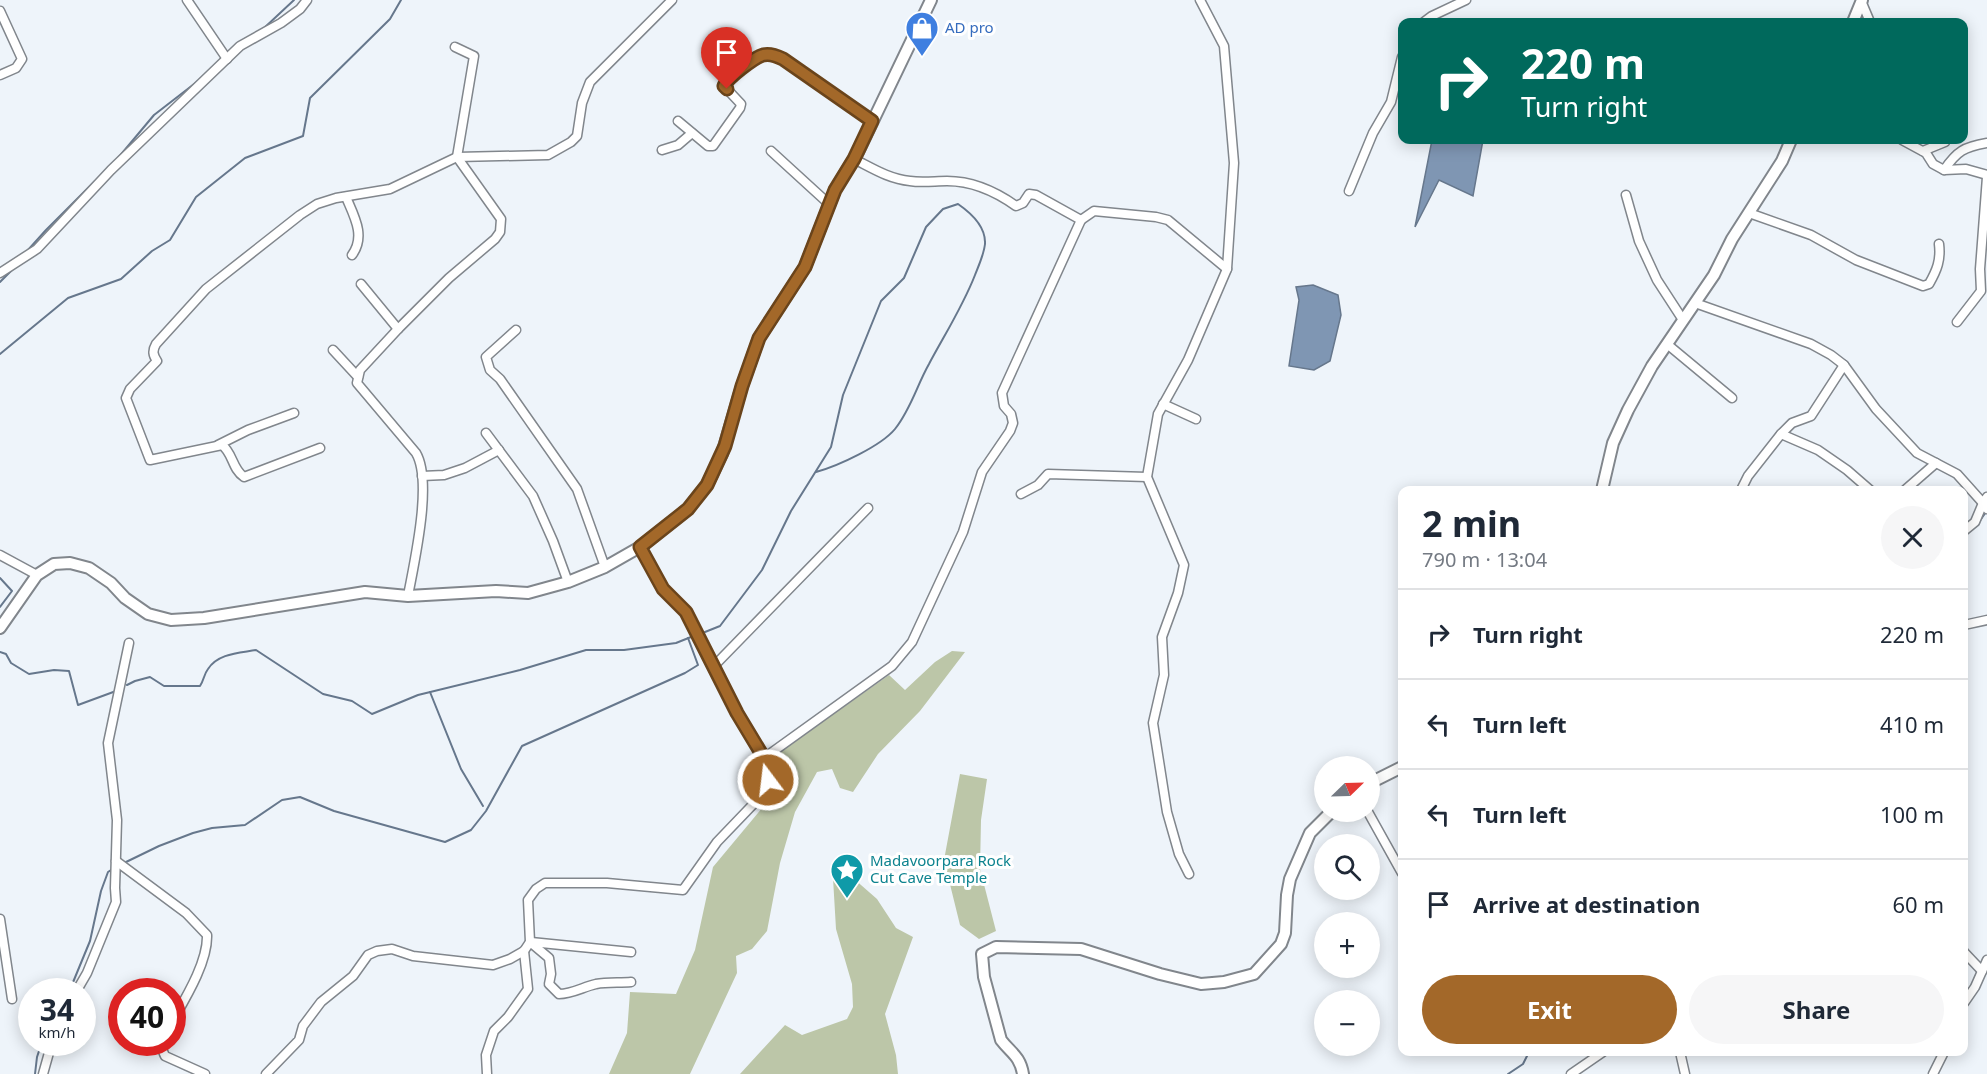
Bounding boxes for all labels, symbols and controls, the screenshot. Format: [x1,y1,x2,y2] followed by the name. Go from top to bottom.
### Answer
[904,10,940,57] shop icon: AD pro
[945,17,994,37] place label: AD pro
[701,27,752,89] pin
[1521,34,1645,91] text: 220 m
[710,36,743,69] icon: arrive
[1422,42,1500,120] icon: right
[1521,88,1647,125] text: Turn right
[1422,499,1521,548] text: 2 min
[1881,506,1944,569] button: close
[1422,546,1547,573] text: 790 m · 13:04
[1422,618,1455,651] icon: right
[1473,619,1583,649] text: Turn right
[1880,619,1944,649] text: 220 m
[1422,708,1455,741] icon: left
[1473,709,1567,739] text: Turn left
[1880,709,1944,739] text: 410 m
[736,748,800,812] position arrow
[1314,756,1380,822] north arrow
[1314,756,1380,1056] map controls
[1422,798,1455,831] icon: left
[1473,799,1567,829] text: Turn left
[1880,799,1944,829] text: 100 m
[1314,834,1380,900] button: search
[870,850,1011,887] place label: Madavoorpara Rock Cut Cave Temple
[829,852,865,899] place icon: Madavoorpara Rock Cut Cave Temple
[1422,888,1455,921] icon: arrive
[1473,889,1700,919] text: Arrive at destination
[1893,889,1944,919] text: 60 m
[1314,912,1380,978] button: +
[1422,975,1677,1044] button: Exit
[1689,975,1944,1044] button: Share
[108,978,186,1056] speed limit sign: 40
[40,989,74,1030] text: 34
[1314,990,1380,1056] button: −
[39,1022,75,1042] text: km/h

